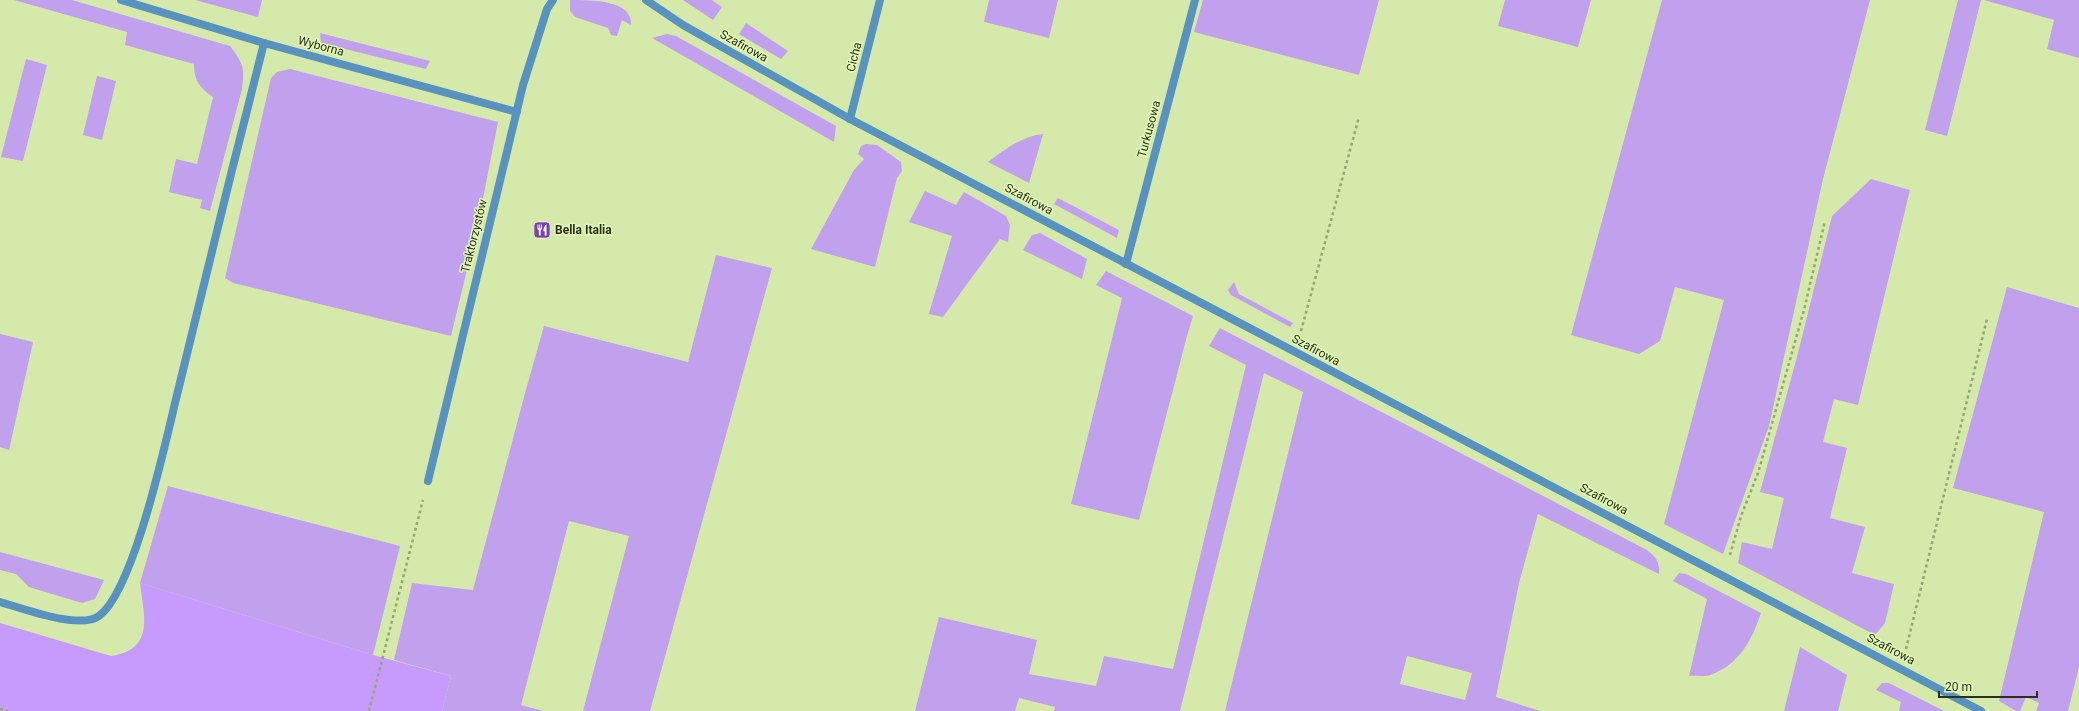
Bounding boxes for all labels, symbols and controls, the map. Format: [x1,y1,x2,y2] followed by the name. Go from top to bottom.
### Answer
[718,27,770,65] street label: Szafirowa
[296,33,346,59] street label: Wyborna
[844,41,864,73] street label: Cicha
[1135,99,1163,159] street label: Turkusowa
[1002,180,1056,218] street label: Szafirowa
[458,198,490,274] street label: Traktorzystów
[532,220,552,240] restaurant icon: Bella Italia
[555,223,612,237] place label: Bella Italia
[1289,331,1343,369] street label: Szafirowa
[1577,480,1631,518] street label: Szafirowa
[1864,630,1918,668] street label: Szafirowa
[1939,673,2037,699] scale bar
[1945,680,1972,694] text: 20 m

